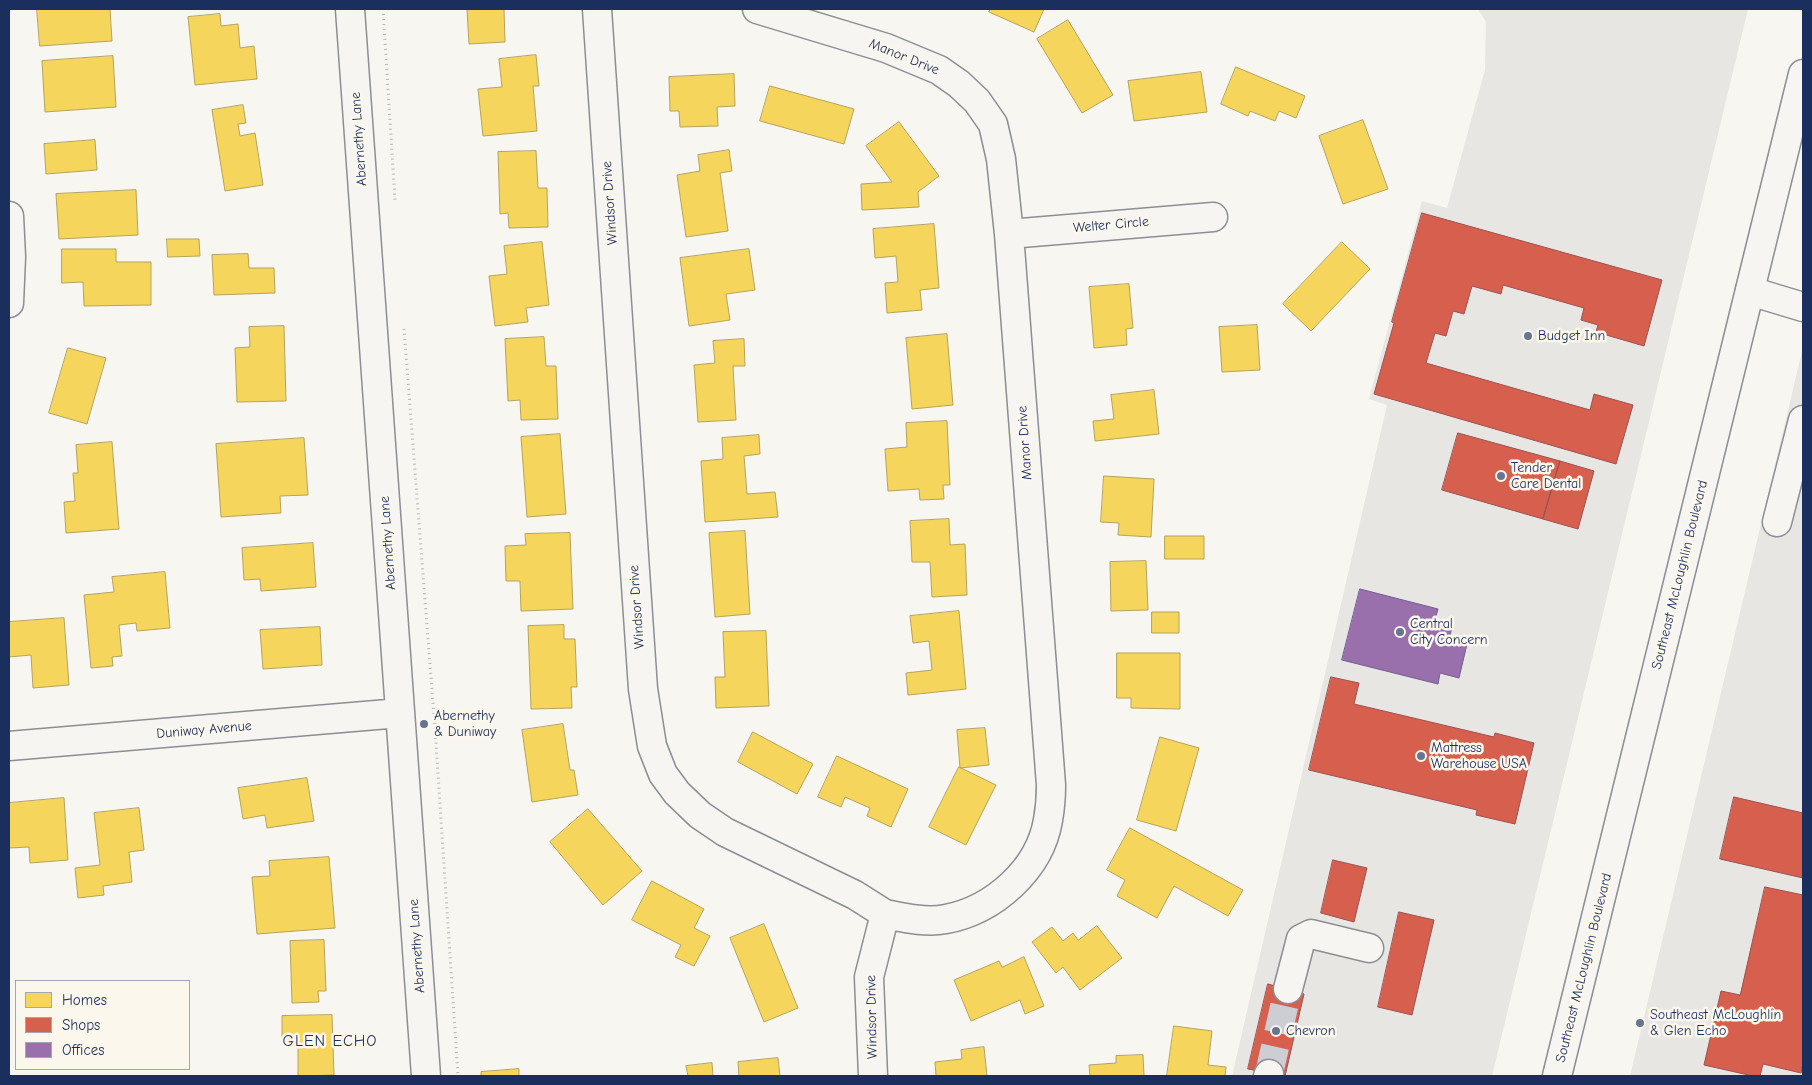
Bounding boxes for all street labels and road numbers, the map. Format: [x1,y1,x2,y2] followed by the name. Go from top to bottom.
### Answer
[866,35,942,79] street label: Manor Drive
[347,91,371,187] street label: Abernethy Lane
[599,161,621,245] street label: Windsor Drive
[1072,213,1150,237] street label: Welter Circle
[1014,405,1036,481] street label: Manor Drive
[1648,479,1712,671] street label: Southeast McLoughlin Boulevard
[376,495,400,591] street label: Abernethy Lane
[626,565,648,649] street label: Windsor Drive
[156,717,252,743] street label: Duniway Avenue
[1552,872,1616,1064] street label: Southeast McLoughlin Boulevard
[405,898,429,994] street label: Abernethy Lane
[863,975,881,1059] street label: Windsor Drive

